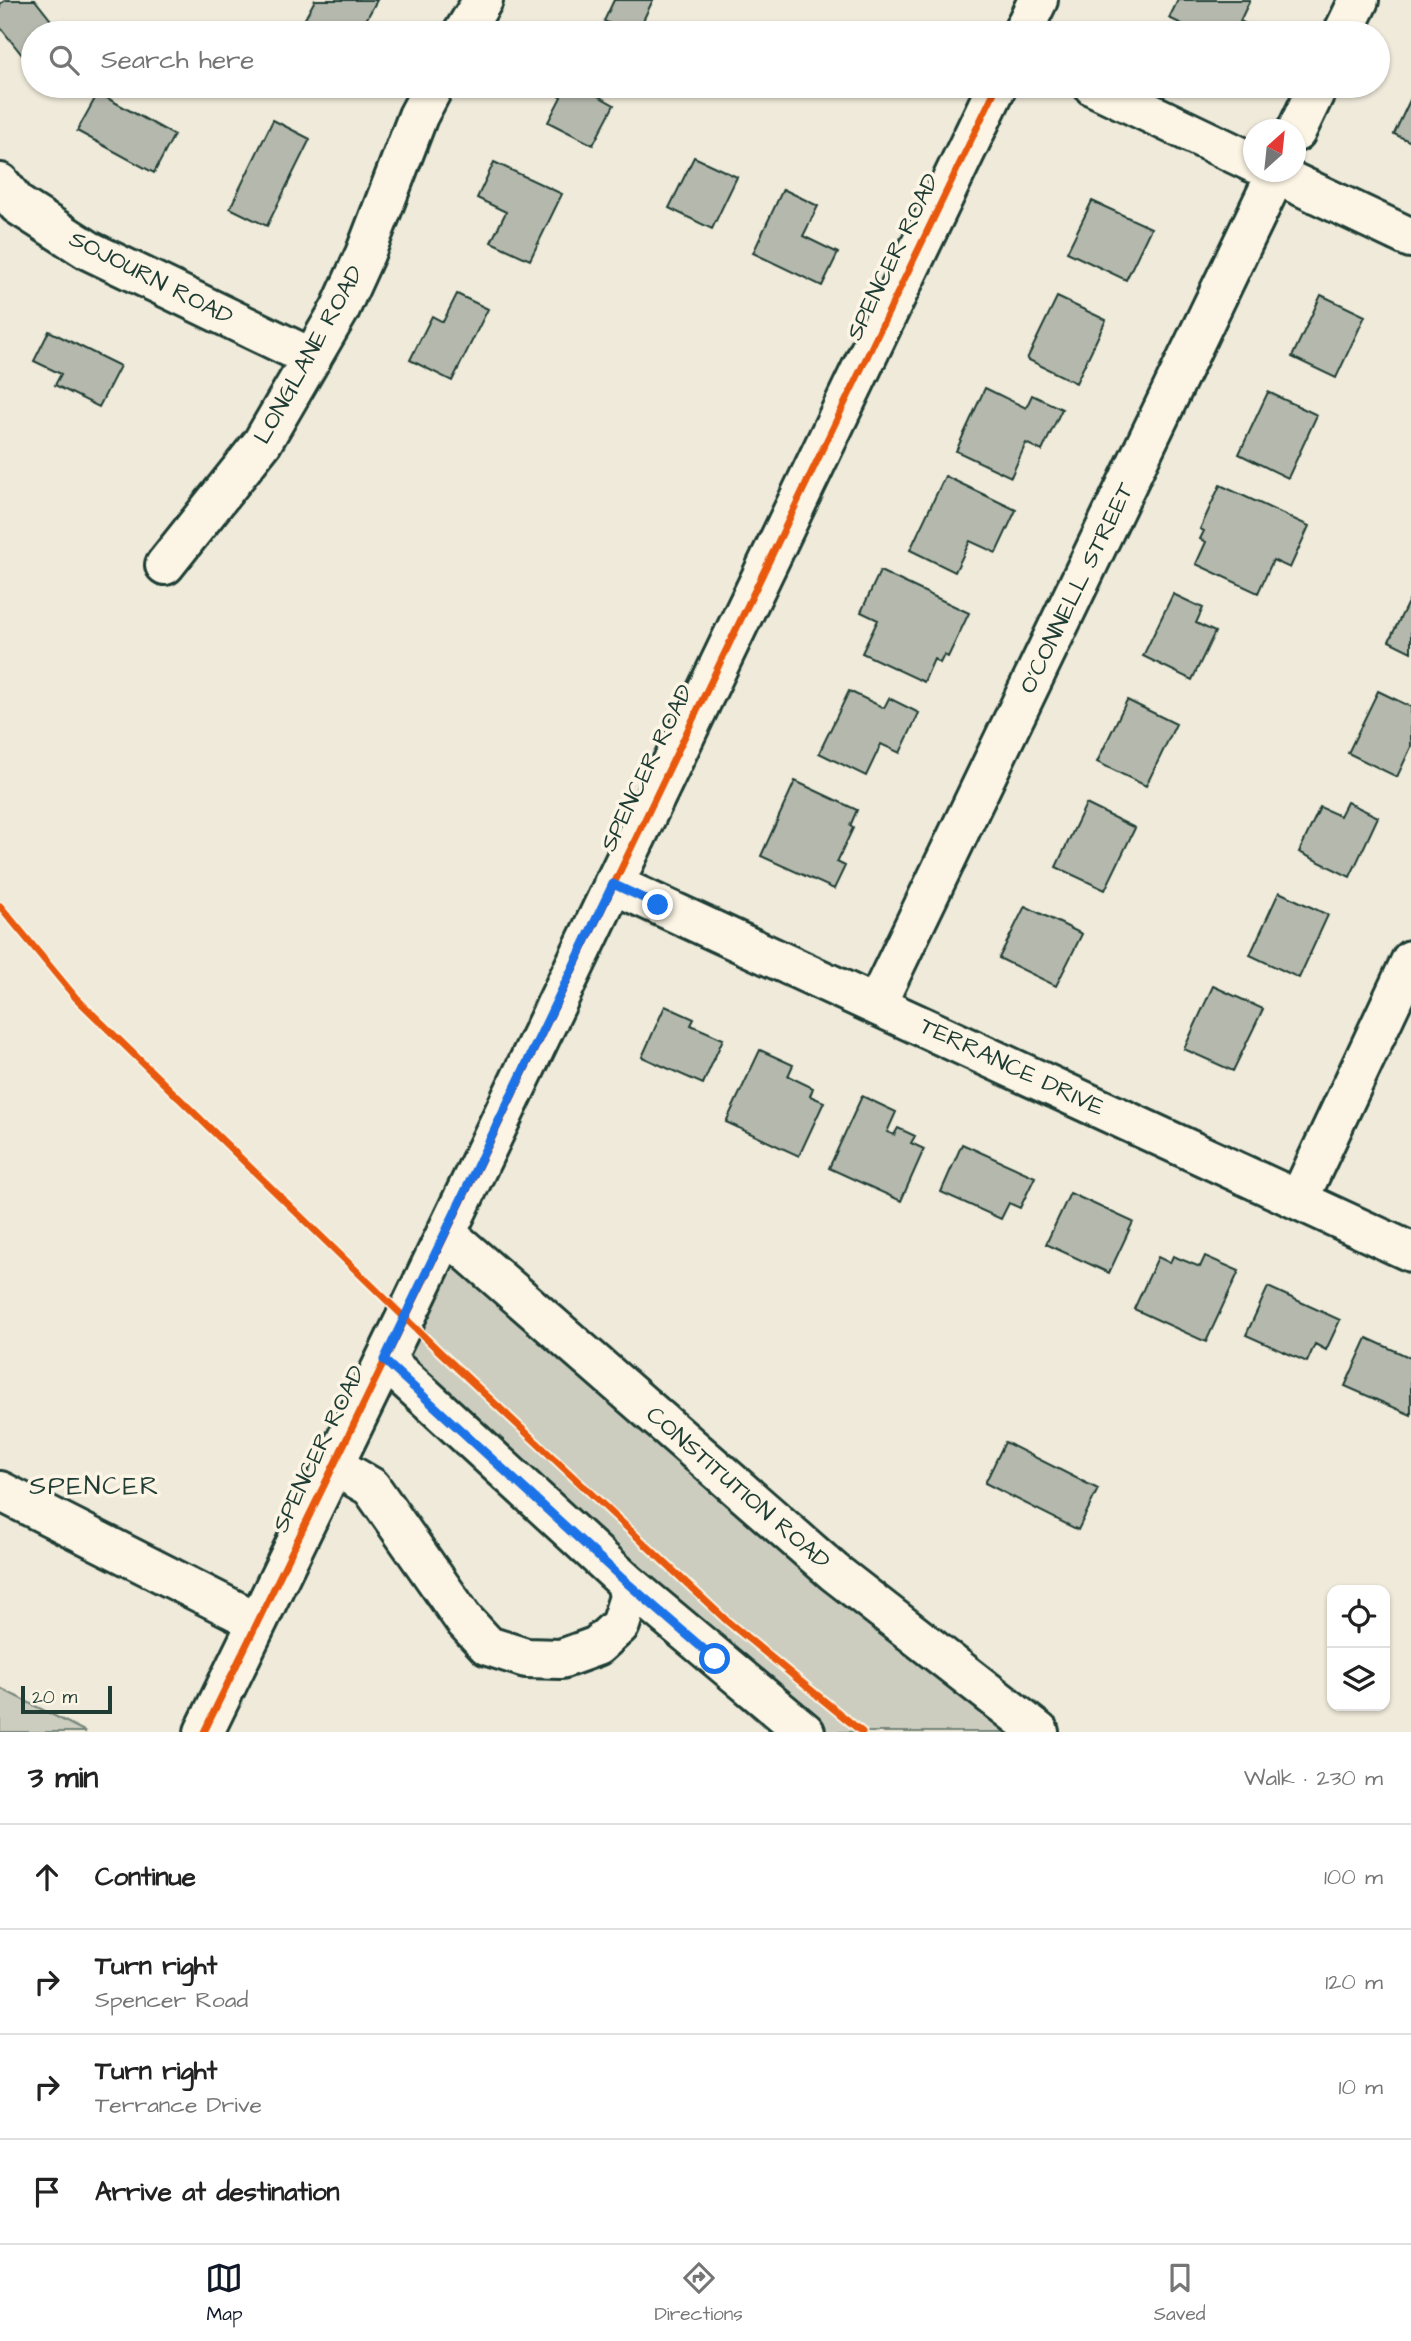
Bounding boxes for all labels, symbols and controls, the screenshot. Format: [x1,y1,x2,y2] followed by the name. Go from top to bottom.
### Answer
[21,21,1390,98] search box
[45,41,83,79] icon: search
[101,42,254,78] text: Search here
[1243,119,1306,182] north arrow
[838,168,948,346] street label: SPENCER ROAD
[63,222,239,334] street label: SOJOURN ROAD
[246,260,372,450] street label: LONGLANE ROAD
[1011,477,1143,699] street label: O'CONNELL STREET
[592,679,702,857] street label: SPENCER ROAD
[642,889,673,920] route end
[914,1009,1110,1125] street label: TERRANCE DRIVE
[264,1360,374,1538] street label: SPENCER ROAD
[639,1398,837,1578] street label: CONSTITUTION ROAD
[29,1468,161,1504] district label: SPENCER
[1327,1585,1390,1711] map controls
[1327,1585,1390,1648] button: locate
[699,1643,730,1674] route start
[1327,1648,1390,1711] button: layers
[21,1683,112,1715] scale bar
[32,1684,77,1711] text: 20 m
[28,1757,98,1799] text: 3 min
[1244,1762,1383,1794] text: Walk · 230 m
[28,1858,66,1896] icon: ahead
[95,1859,196,1895] text: Continue
[1324,1861,1383,1893] text: 100 m
[95,1948,217,1984] text: Turn right
[28,1963,66,2001] icon: right
[1325,1966,1383,1998] text: 120 m
[95,1984,248,2016] text: Spencer Road
[95,2053,217,2089] text: Turn right
[28,2068,66,2106] icon: right
[1338,2071,1383,2103] text: 10 m
[95,2089,262,2121] text: Terrance Drive
[28,2173,66,2211] icon: arrive
[95,2174,340,2210] text: Arrive at destination
[205,2259,243,2328] tab: Map
[654,2259,743,2328] tab: Directions
[1154,2259,1205,2328] tab: Saved

